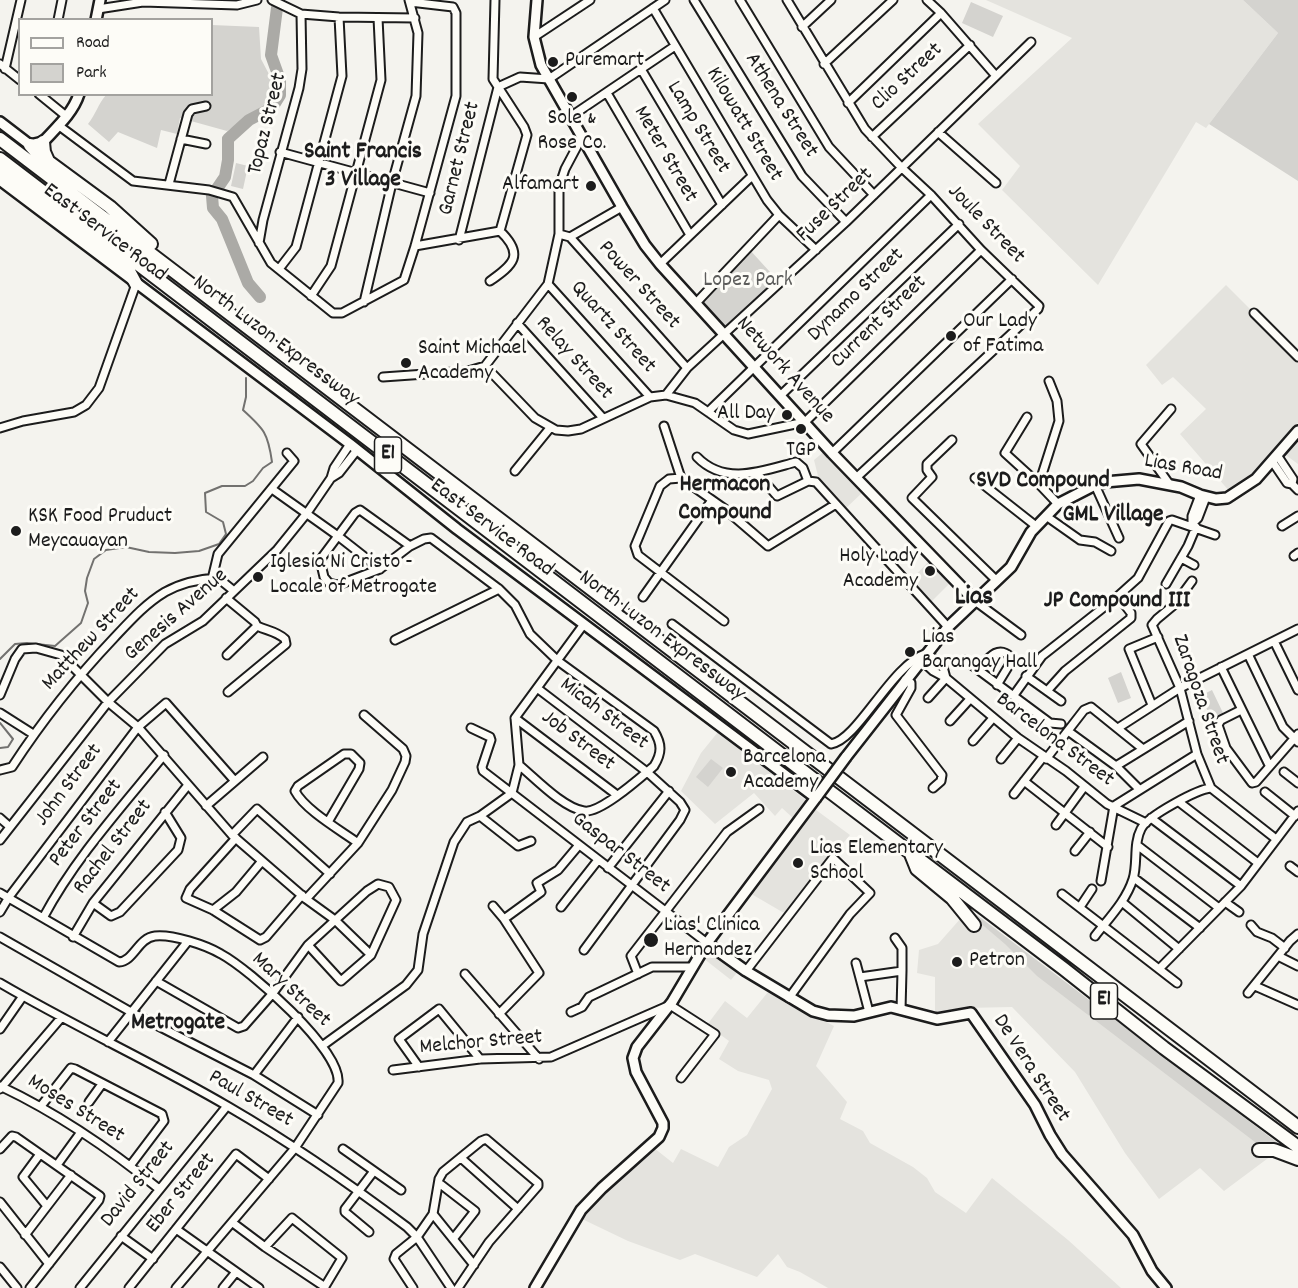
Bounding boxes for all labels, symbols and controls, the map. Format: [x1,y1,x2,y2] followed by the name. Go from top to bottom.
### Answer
[18,18,213,96] legend
[76,31,110,56] text: Road
[867,38,949,118] street label: Clio Street
[565,49,644,75] place label: Puremart
[737,49,823,163] street label: Athena Street
[546,55,560,69] marker: Puremart
[76,61,107,86] text: Park
[699,63,787,187] street label: Kilowatt Street
[244,70,294,178] street label: Topaz Street
[659,77,735,179] street label: Lamp Street
[565,90,579,104] marker: Sole & Rose Co.
[434,100,488,218] street label: Garnet Street
[626,102,702,208] street label: Meter Street
[538,107,606,158] place label: Sole & Rose Co.
[304,140,422,196] district label: Saint Francis 3 Village
[792,163,880,249] street label: Fuse Street
[502,173,579,199] place label: Alfamart
[37,179,171,289] street label: East Service Road
[584,179,598,193] marker: Alfamart
[941,180,1029,270] street label: Joule Street
[591,236,685,336] street label: Power Street
[803,243,911,349] street label: Dynamo Street
[703,269,793,295] park label: Lopez Park
[186,271,364,413] street label: North Luzon Expressway
[827,271,933,375] street label: Current Street
[563,276,661,380] street label: Quartz Street
[963,310,1043,362] place label: Our Lady of Fatima
[529,312,617,406] street label: Relay Street
[729,312,839,430] street label: Network Avenue
[944,329,958,343] marker: Our Lady of Fatima
[418,337,526,388] place label: Saint Michael Academy
[399,356,413,370] marker: Saint Michael Academy
[717,402,775,428] place label: All Day
[780,408,794,422] marker: All Day
[794,422,808,436] marker: TGP
[374,437,402,473] road number: E1
[786,439,816,465] place label: TGP
[1142,449,1224,489] street label: Lias Road
[976,469,1110,497] district label: SVD Compound
[678,473,772,529] district label: Hermacon Compound
[424,474,558,584] street label: East Service Road
[1062,503,1164,531] district label: GML Village
[28,505,172,556] place label: KSK Food Pruduct Meycauayan
[9,524,23,538] marker: KSK Food Pruduct Meycauayan
[839,545,918,596] place label: Holy Lady Academy
[270,551,437,602] place label: Iglesia Ni Cristo - Locale of Metrogate
[120,564,234,668] street label: Genesis Avenue
[923,564,937,578] marker: Holy Lady Academy
[572,566,750,708] street label: North Luzon Expressway
[251,570,265,584] marker: Iglesia Ni Cristo - Locale of Metrogate
[37,583,147,697] street label: Matthew Street
[955,583,993,615] district label: Lias
[1044,589,1190,617] district label: JP Compound III
[922,626,1037,678] place label: Lias Barangay Hall
[1165,632,1233,768] street label: Zaragoza Street
[903,645,917,659] marker: Lias Barangay Hall
[553,673,653,757] street label: Micah Street
[990,688,1118,794] street label: Barcelona Street
[535,706,619,778] street label: Job Street
[30,740,110,832] street label: John Street
[743,746,826,798] place label: Barcelona Academy
[724,765,738,779] marker: Barcelona Academy
[45,775,129,873] street label: Peter Street
[69,795,159,901] street label: Rachel Street
[565,807,675,901] street label: Gaspar Street
[810,837,943,888] place label: Lias Elementary School
[791,856,805,870] marker: Lias Elementary School
[664,914,759,966] place label: Lias' Clinica Hernandez
[642,931,660,949] marker: Lias' Clinica Hernandez
[245,948,335,1034] street label: Mary Street
[969,949,1025,975] place label: Petron
[950,955,964,969] marker: Petron
[1090,983,1118,1019] road number: E1
[985,1010,1075,1128] street label: De Vera Street
[131,1011,225,1039] district label: Metrogate
[418,1025,544,1063] street label: Melchor Street
[203,1065,297,1135] street label: Paul Street
[22,1070,128,1150] street label: Moses Street
[96,1136,182,1234] street label: David Street
[142,1148,222,1240] street label: Eber Street

